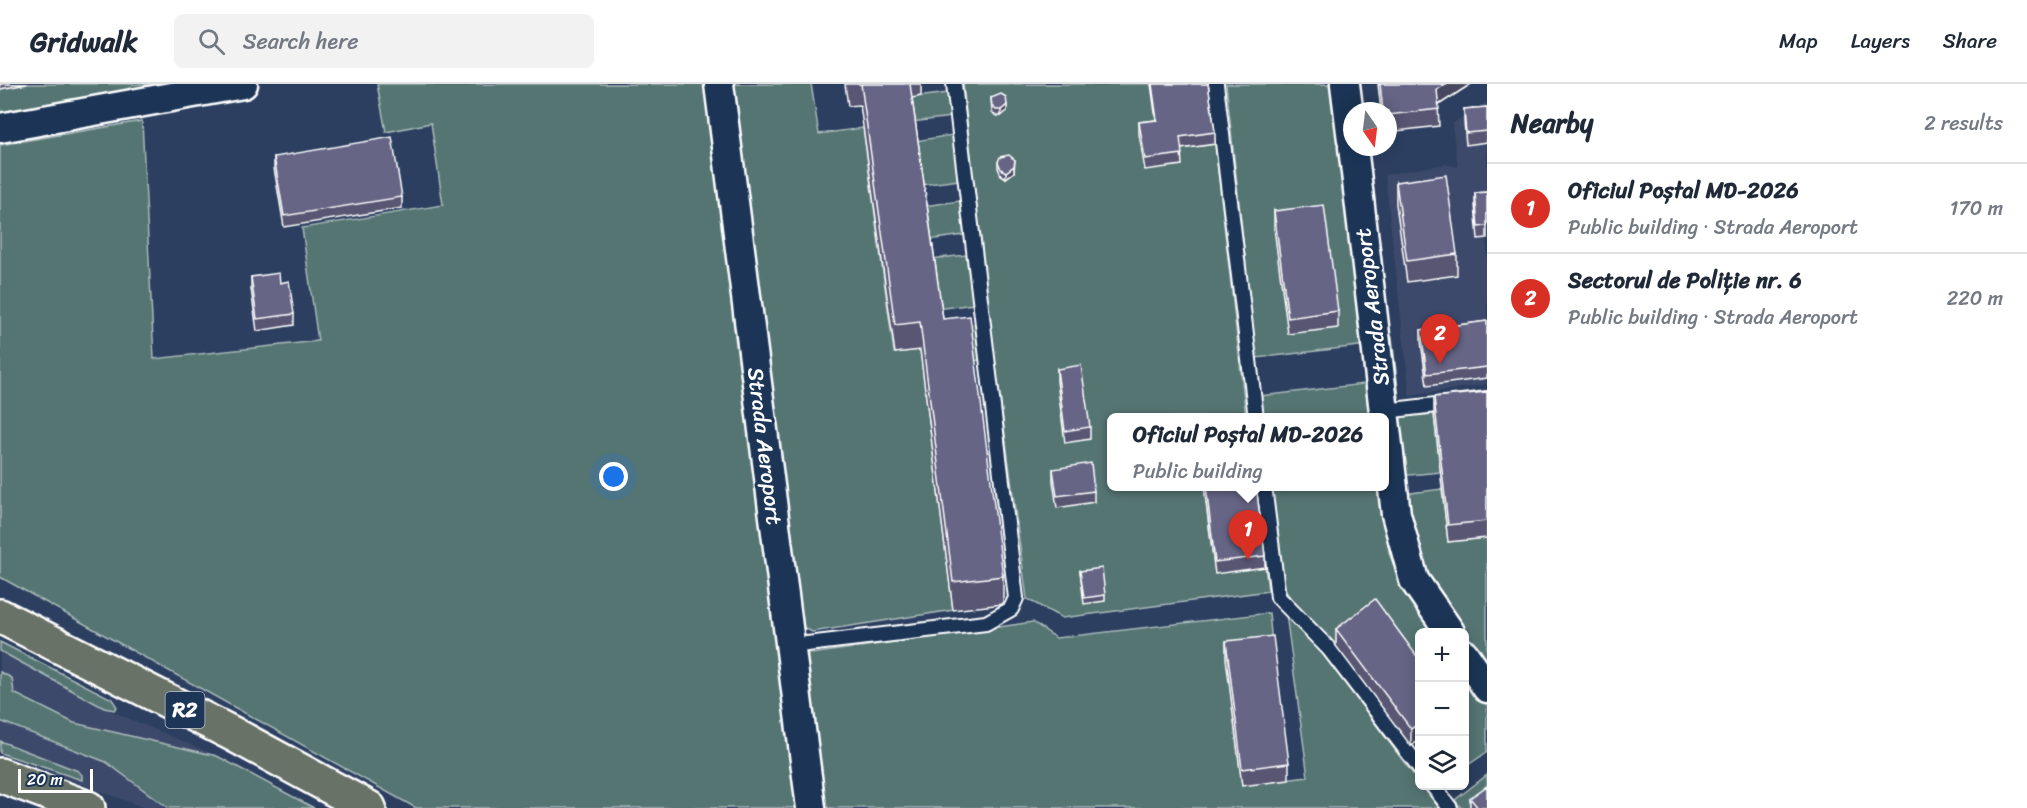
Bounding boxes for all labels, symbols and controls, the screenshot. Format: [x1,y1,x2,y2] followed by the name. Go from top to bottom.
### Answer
[174,14,594,68] search box
[30,17,138,66] text: Gridwalk
[243,22,359,61] text: Search here
[1779,22,1818,60] text: Map
[1851,22,1910,60] text: Layers
[1943,22,1997,60] text: Share
[195,25,228,58] icon: search
[1511,100,1593,146] text: Nearby
[1343,102,1397,156] north arrow
[1924,106,2003,141] text: 2 results
[1568,171,1799,210] text: Oficiul Poștal MD-2026
[1526,191,1535,226] text: 1
[1950,191,2003,226] text: 170 m
[1568,210,1858,245] text: Public building · Strada Aeroport
[1343,226,1401,388] street label: Strada Aeroport
[1568,261,1802,300] text: Sectorul de Poliție nr. 6
[1525,281,1536,316] text: 2
[1947,281,2003,316] text: 220 m
[1568,300,1858,335] text: Public building · Strada Aeroport
[1420,314,1460,364] pin: 2
[736,365,794,527] street label: Strada Aeroport
[1107,413,1389,491] popup
[1133,415,1363,454] text: Oficiul Poștal MD-2026
[1133,454,1263,489] text: Public building
[599,462,628,491] your location
[1228,510,1268,560] pin: 1
[1415,628,1469,790] map controls
[1415,628,1469,682] button: +
[1415,682,1469,736] button: −
[166,692,204,728] road number: R2
[1415,736,1469,790] button: layers
[27,765,63,794] text: 20 m
[18,766,93,794] scale bar

